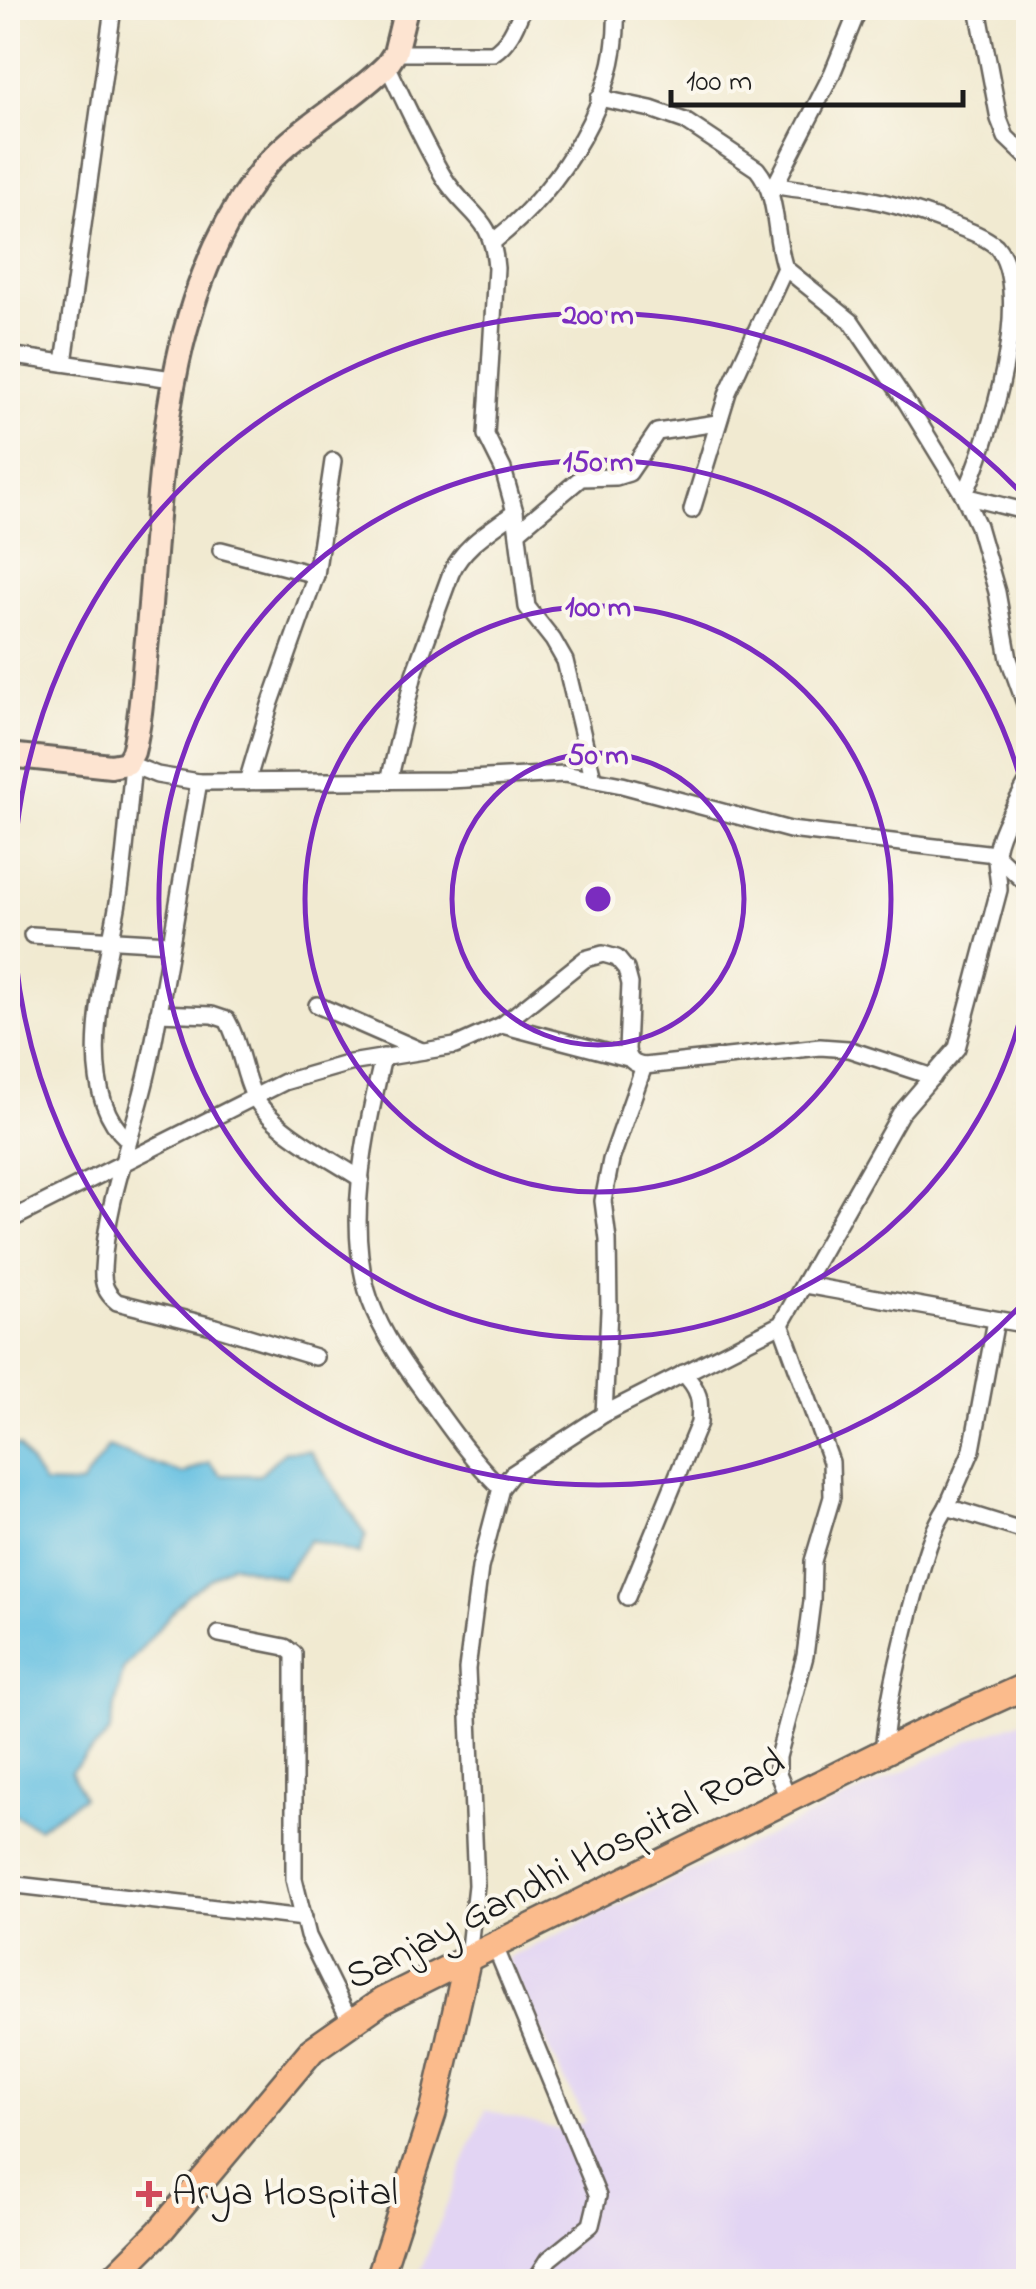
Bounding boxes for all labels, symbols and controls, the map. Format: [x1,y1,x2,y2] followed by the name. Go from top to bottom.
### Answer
[671,45,964,107] scale bar
[686,61,752,105] text: 100 m
[561,295,634,339] text: 200 m
[563,442,633,486] text: 150 m
[565,587,631,631] text: 100 m
[568,735,628,779] text: 50 m
[580,881,616,917] centre of rings
[336,1734,796,2008] street label: Sanjay Gandhi Hospital Road
[172,2165,398,2224] place label: Arya Hospital
[136,2181,162,2207] marker: Arya Hospital

